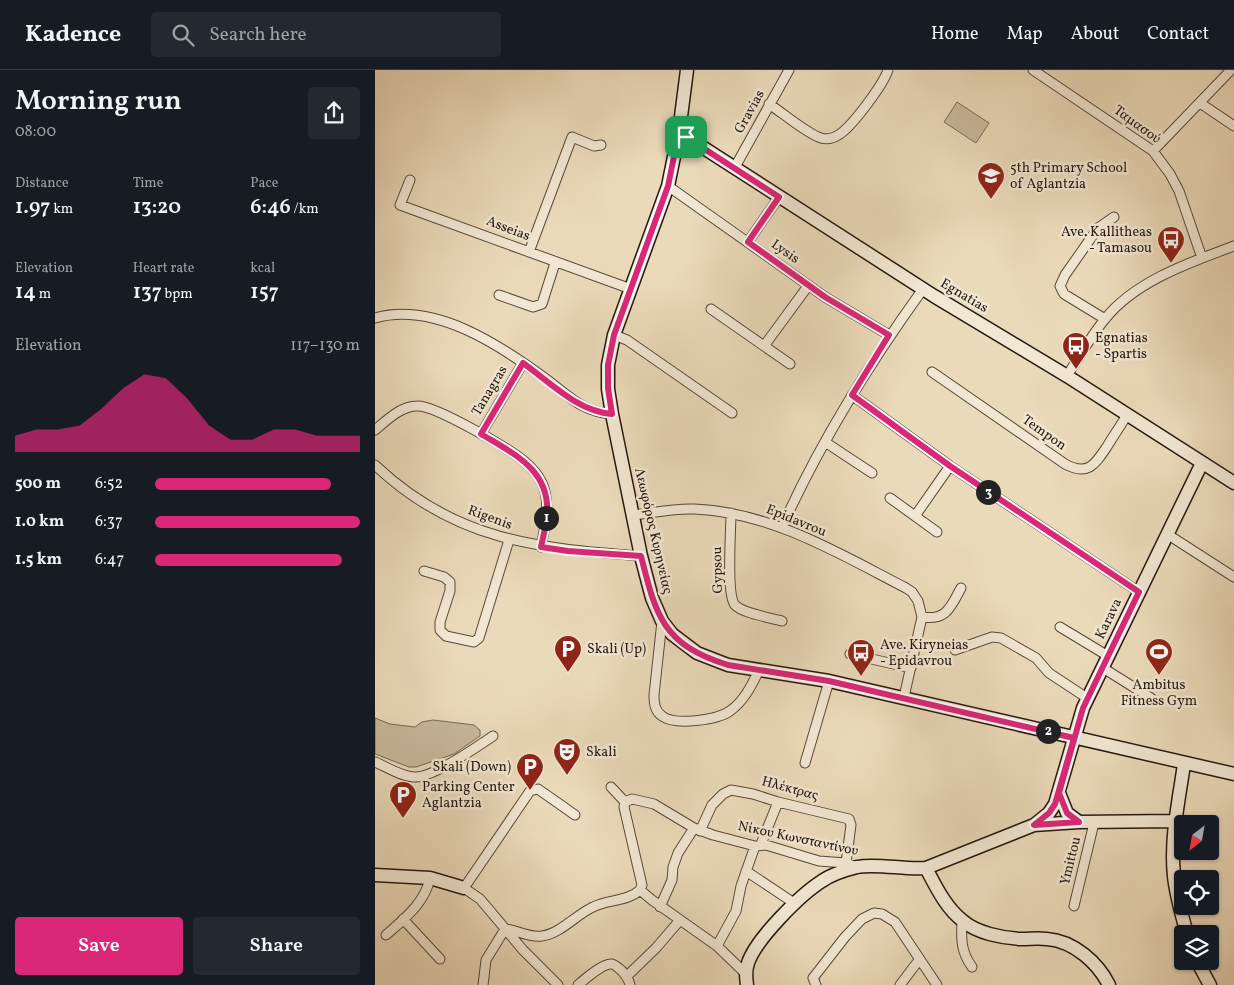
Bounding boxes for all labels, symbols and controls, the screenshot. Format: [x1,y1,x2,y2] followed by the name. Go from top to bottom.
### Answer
[151,12,501,57] search box
[25,18,121,52] text: Kadence
[169,21,197,49] icon: search
[209,22,307,48] text: Search here
[931,22,979,47] text: Home
[1007,22,1043,47] text: Map
[1071,22,1119,47] text: About
[1147,22,1209,47] text: Contact
[15,82,182,121] text: Morning run
[308,87,360,139] button: share
[730,87,770,137] street label: Gravias
[1109,101,1165,149] street label: Ταμασού
[665,116,707,158] pin
[15,121,56,143] text: 08:00
[672,123,700,151] icon: arrive
[1010,159,1127,194] place label: 5th Primary School of Aglantzia
[976,161,1006,200] school or university icon: 5th Primary School of Aglantzia
[15,174,69,193] text: Distance
[133,174,163,193] text: Time
[250,174,278,193] text: Pace
[15,193,50,222] text: 1.97
[133,193,181,222] text: 13:20
[250,193,291,222] text: 6:46
[50,200,73,219] text: km
[291,200,319,219] text: /km
[483,212,533,246] street label: Asseias
[1061,223,1152,258] place label: Ave. Kallitheas - Tamasou
[1156,225,1186,264] bus stop icon: Ave. Kallitheas - Tamasou
[767,235,803,269] street label: Lysis
[15,259,73,278] text: Elevation
[133,259,194,278] text: Heart rate
[250,259,275,278] text: kcal
[936,274,992,318] street label: Egnatias
[15,278,36,307] text: 14
[133,278,162,307] text: 137
[250,278,279,307] text: 157
[36,285,51,304] text: m
[162,285,193,304] text: bpm
[1095,329,1148,364] place label: Egnatias - Spartis
[1061,331,1091,370] bus stop icon: Egnatias - Spartis
[15,335,82,357] text: Elevation
[290,335,360,357] text: 117–130 m
[468,362,512,420] street label: Tanagras
[1018,411,1070,455] street label: Tempon
[629,466,677,596] street label: Λεωφόρος Κυρηνείας
[15,473,61,495] text: 500 m
[95,473,123,495] text: 6:52
[975,480,1001,504] pin: 3
[985,483,992,502] text: 3
[763,500,829,542] street label: Epidavrou
[465,501,515,535] street label: Rigenis
[533,506,559,530] pin: 1
[544,509,549,528] text: 1
[15,511,64,533] text: 1.0 km
[95,511,123,533] text: 6:37
[708,546,728,594] street label: Gypsou
[15,549,62,571] text: 1.5 km
[95,549,124,571] text: 6:47
[1091,595,1127,643] street label: Karava
[553,634,583,673] parking icon: Skali (Up)
[880,636,968,671] place label: Ave. Kiryneias - Epidavrou
[1144,637,1174,676] sports icon: Ambitus Fitness Gym
[846,638,876,677] bus stop icon: Ave. Kiryneias - Epidavrou
[587,640,646,659] place label: Skali (Up)
[1121,676,1197,711] place label: Ambitus Fitness Gym
[1035,718,1061,744] pin: 2
[1045,722,1052,741] text: 2
[552,737,582,776] theatre icon: Skali
[586,743,617,762] place label: Skali
[515,752,545,791] parking icon: Skali (Down)
[433,758,511,777] place label: Skali (Down)
[759,772,821,806] street label: Ηλέκτρας
[422,778,515,813] place label: Parking Center Aglantzia
[388,780,418,819] parking icon: Parking Center Aglantzia
[1174,815,1219,860] north arrow
[1174,815,1219,970] map controls
[736,817,860,861] street label: Νίκου Κωνσταντίνου
[1056,835,1086,887] street label: Ymittou
[1174,870,1219,915] button: locate
[15,917,183,975] button: Save
[193,917,360,975] button: Share
[1174,925,1219,970] button: layers

